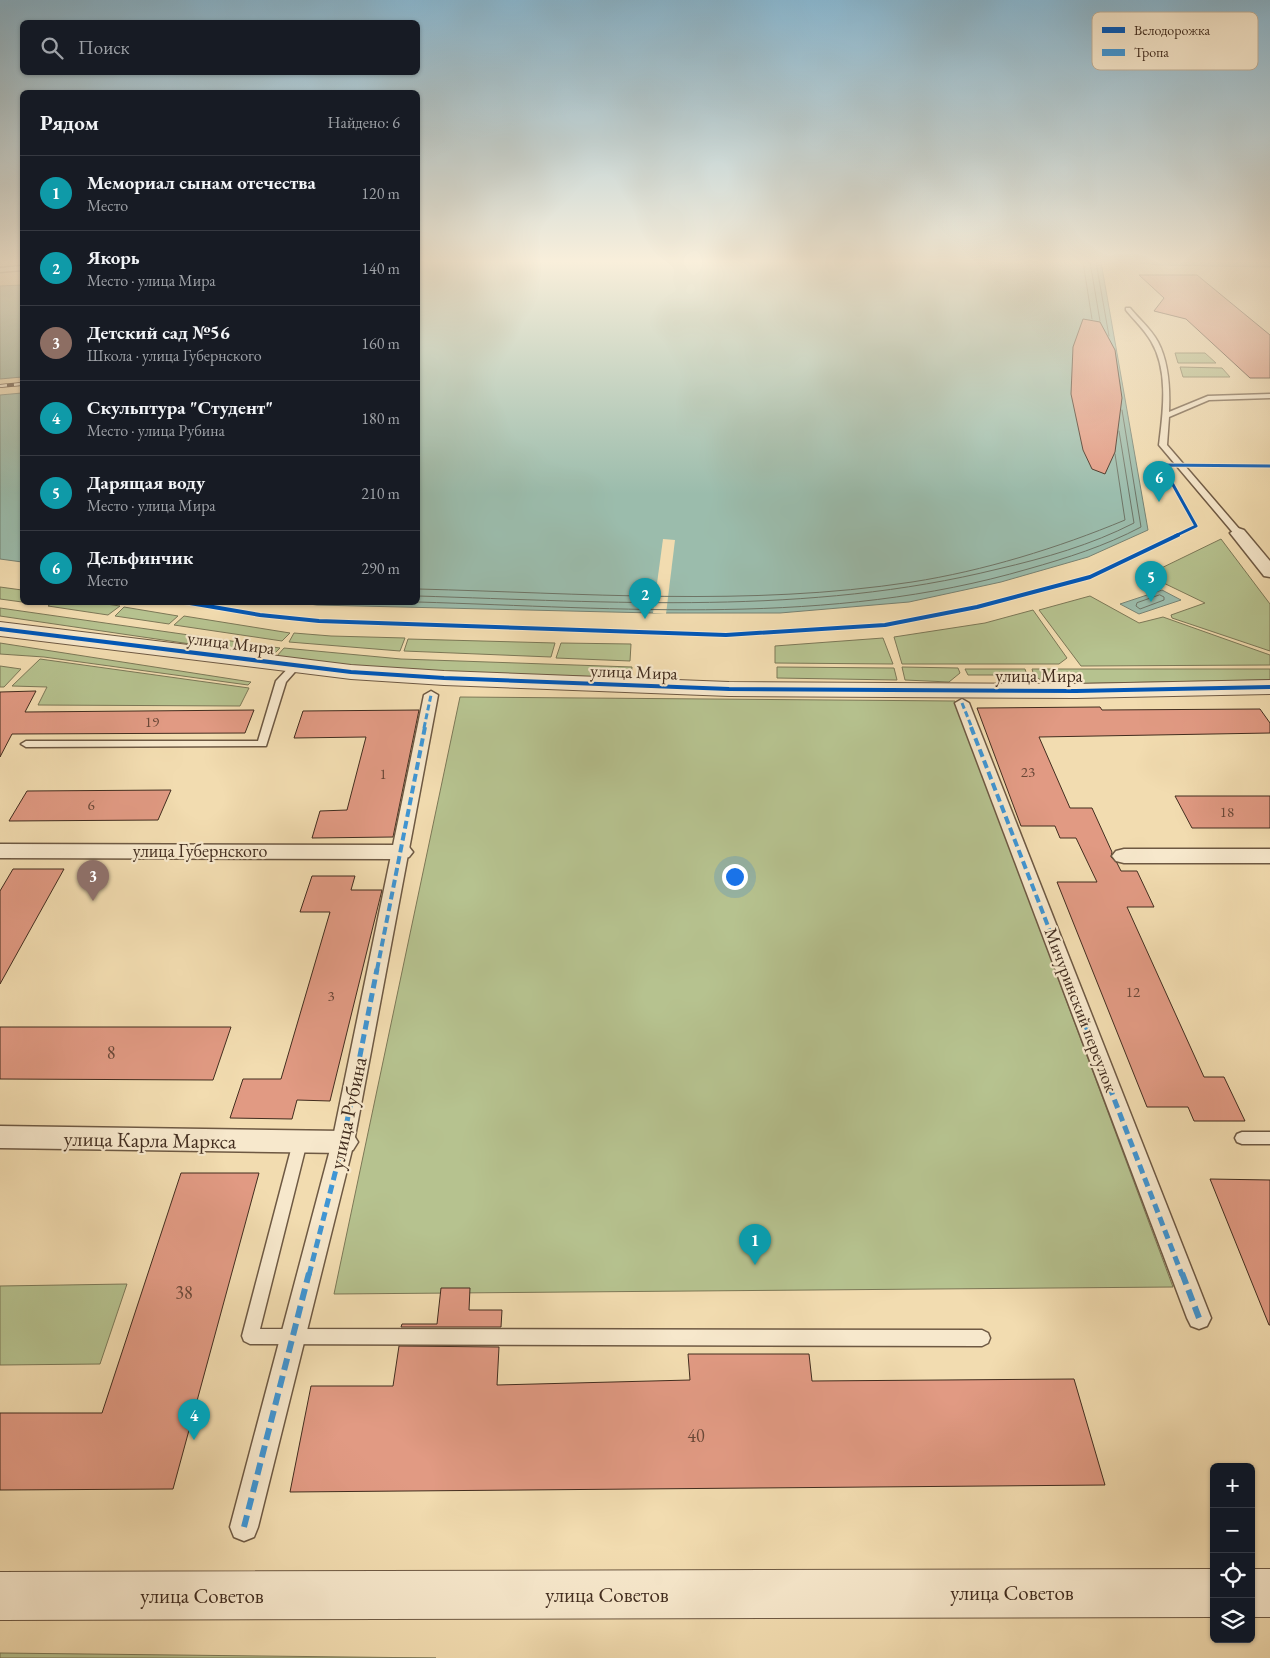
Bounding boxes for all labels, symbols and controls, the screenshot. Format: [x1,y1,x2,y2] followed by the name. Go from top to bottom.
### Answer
[1092,12,1258,70] legend
[20,20,420,75] search box
[1134,21,1210,39] text: Велодорожка
[38,34,66,62] icon: search
[78,35,130,60] text: Поиск
[1134,43,1169,61] text: Тропа
[40,109,99,136] text: Рядом
[328,112,400,133] text: Найдено: 6
[87,170,316,195] text: Мемориал сынам отечества
[52,183,60,204] text: 1
[361,183,400,204] text: 120 m
[87,195,128,216] text: Место
[87,245,140,270] text: Якорь
[52,258,60,279] text: 2
[361,258,400,279] text: 140 m
[87,270,216,291] text: Место · улица Мира
[87,320,230,345] text: Детский сад №56
[52,333,60,354] text: 3
[361,333,400,354] text: 160 m
[87,345,262,366] text: Школа · улица Губернского
[87,395,273,420] text: Скульптура "Студент"
[52,408,60,429] text: 4
[361,408,400,429] text: 180 m
[87,420,225,441] text: Место · улица Рубина
[1143,461,1175,502] pin: 6
[87,470,205,495] text: Дарящая воду
[52,483,60,504] text: 5
[361,483,400,504] text: 210 m
[87,495,216,516] text: Место · улица Мира
[87,545,193,570] text: Дельфинчик
[52,558,60,579] text: 6
[361,558,400,579] text: 290 m
[1135,561,1167,602] pin: 5
[87,570,128,591] text: Место
[629,578,661,619] pin: 2
[186,626,277,659] street label: улица Мира
[590,658,679,685] street label: улица Мира
[995,664,1084,687] street label: улица Мира
[145,712,159,731] house number: 19
[1021,762,1035,781] house number: 23
[379,764,387,783] house number: 1
[87,795,95,814] house number: 6
[1220,802,1234,821] house number: 18
[133,839,267,862] street label: улица Губернского
[77,860,109,901] pin: 3
[722,864,748,890] your location
[1040,924,1124,1096] street label: Мичуринский переулок
[1126,982,1141,1001] house number: 12
[327,986,335,1005] house number: 3
[107,1041,115,1064] house number: 8
[322,1054,373,1172] street label: улица Рубина
[64,1124,237,1155] street label: улица Карла Маркса
[739,1224,771,1265] pin: 1
[175,1281,193,1304] house number: 38
[178,1399,210,1440] pin: 4
[687,1424,705,1447] house number: 40
[1210,1463,1255,1643] map controls
[1210,1463,1255,1508] button: +
[1210,1508,1255,1553] button: −
[1210,1553,1255,1598] button: locate
[950,1579,1074,1606] street label: улица Советов
[545,1581,669,1608] street label: улица Советов
[140,1582,264,1609] street label: улица Советов
[1210,1598,1255,1643] button: layers

